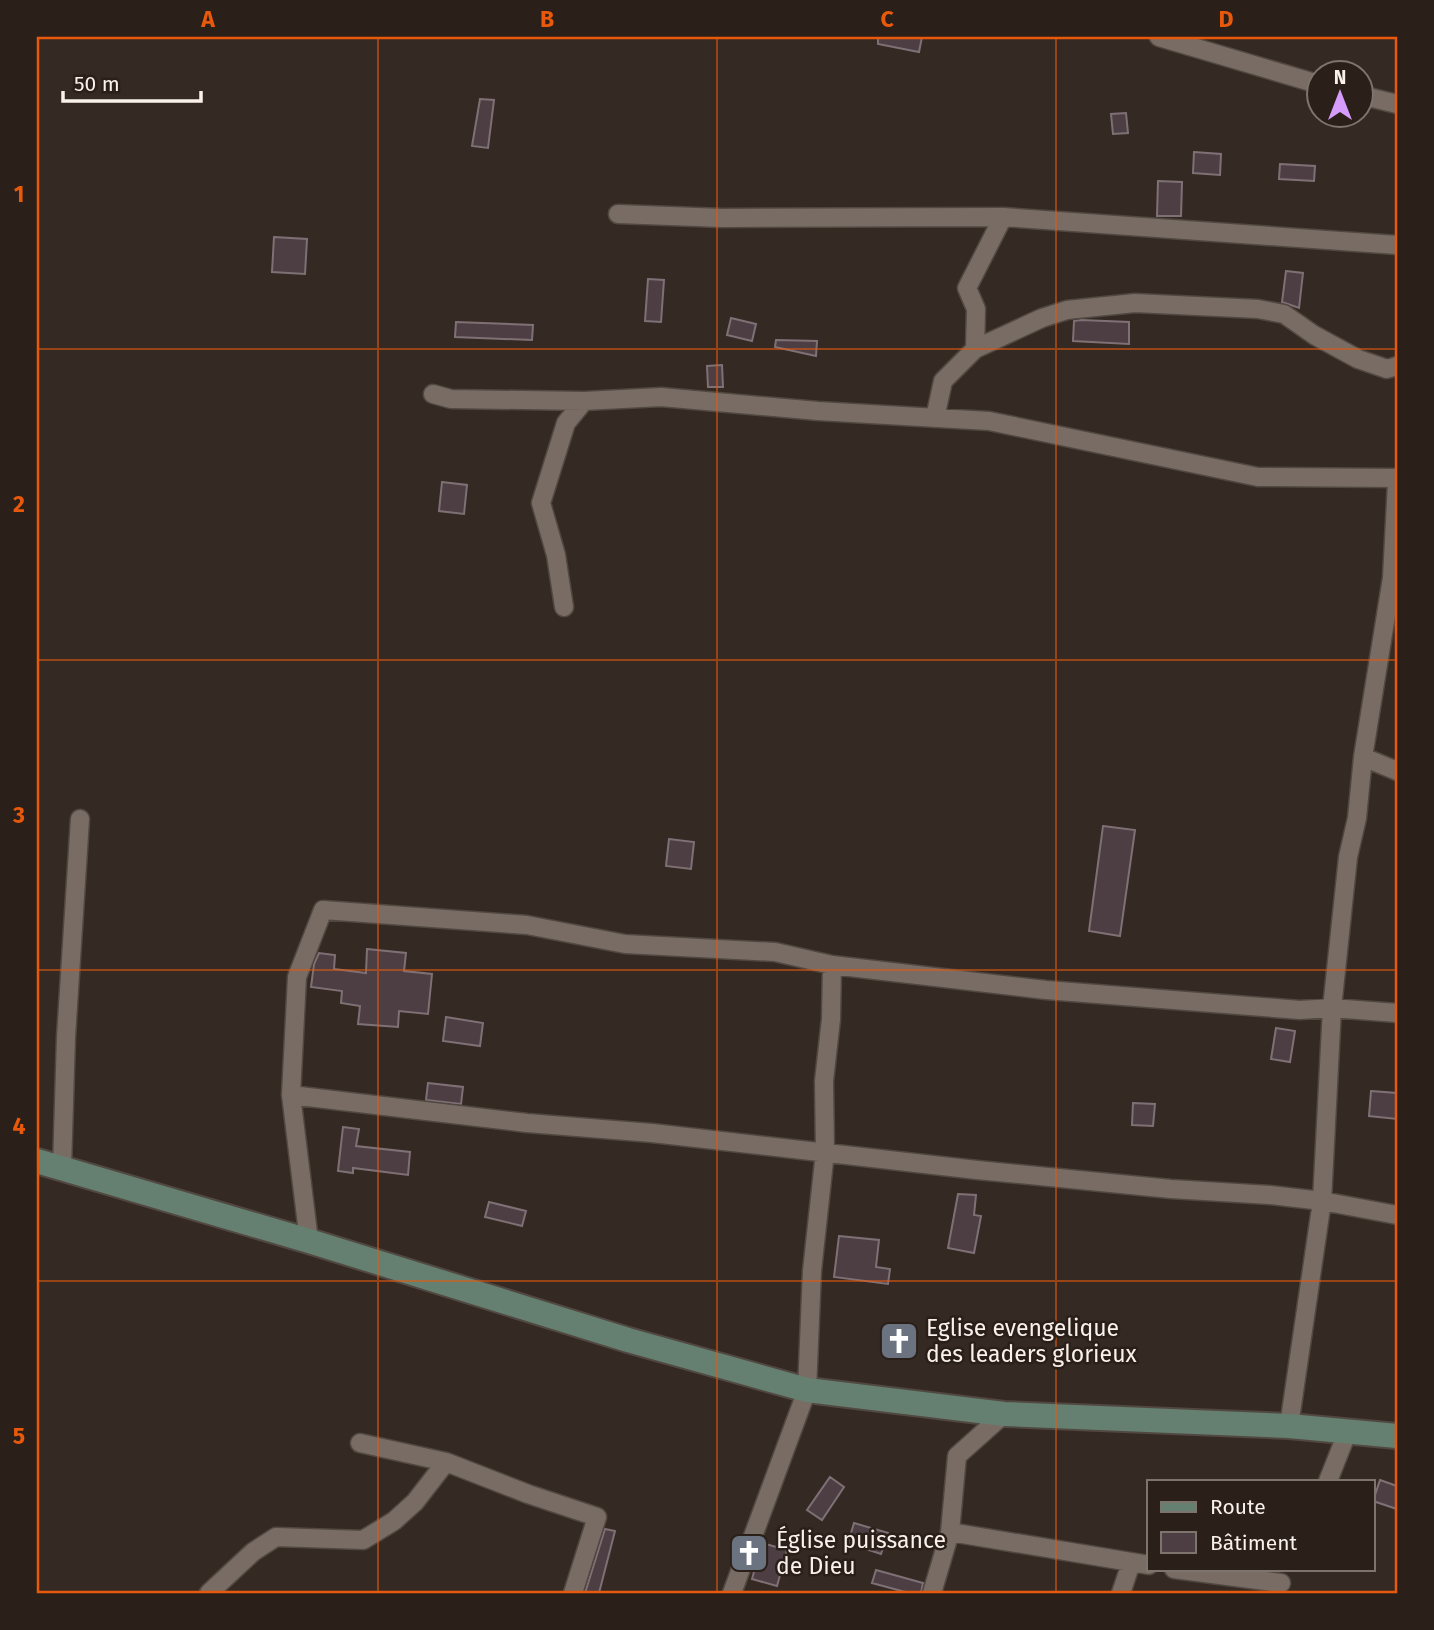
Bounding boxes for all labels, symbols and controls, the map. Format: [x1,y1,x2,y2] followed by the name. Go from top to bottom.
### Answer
[200,5,215,33] text: A
[540,5,554,33] text: B
[880,5,894,33] text: C
[1219,5,1234,33] text: D
[63,60,201,104] scale bar
[1304,60,1374,130] north arrow
[1334,66,1346,89] text: N
[74,71,120,97] text: 50 m
[14,180,24,208] text: 1
[13,490,25,518] text: 2
[12,801,25,829] text: 3
[13,1112,26,1140] text: 4
[926,1314,1138,1368] place label: Eglise evengelique des leaders glorieux
[878,1320,920,1362] church icon: Eglise evengelique des leaders glorieux
[13,1422,25,1450] text: 5
[1147,1480,1374,1570] legend
[1210,1494,1266,1520] text: Route
[776,1525,946,1580] place label: Église puissance de Dieu
[1210,1530,1297,1556] text: Bâtiment
[728,1532,770,1574] church icon: Église puissance de Dieu

